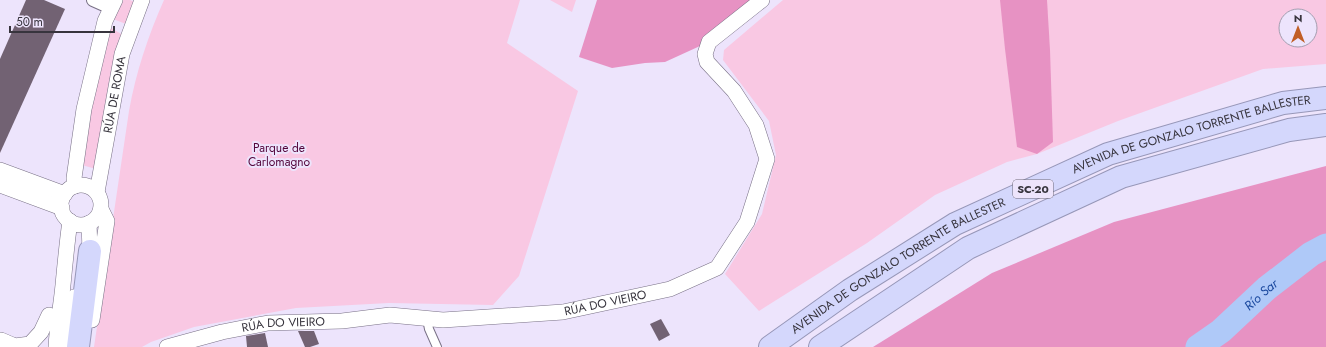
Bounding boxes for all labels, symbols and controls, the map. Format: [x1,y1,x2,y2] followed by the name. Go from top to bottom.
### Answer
[10,8,114,34] scale bar
[1278,8,1318,48] north arrow
[1294,10,1302,26] text: N
[16,13,43,31] text: 50 m
[99,55,130,135] street label: RÚA DE ROMA
[1069,91,1312,178] street label: AVENIDA DE GONZALO TORRENTE BALLESTER
[248,139,311,171] park label: Parque de Carlomagno
[1013,180,1053,198] road number: SC-20
[787,193,1008,338] street label: AVENIDA DE GONZALO TORRENTE BALLESTER
[1239,273,1282,315] water label: Río Sar
[562,285,648,321] street label: RÚA DO VIEIRO
[240,312,325,337] street label: RÚA DO VIEIRO

